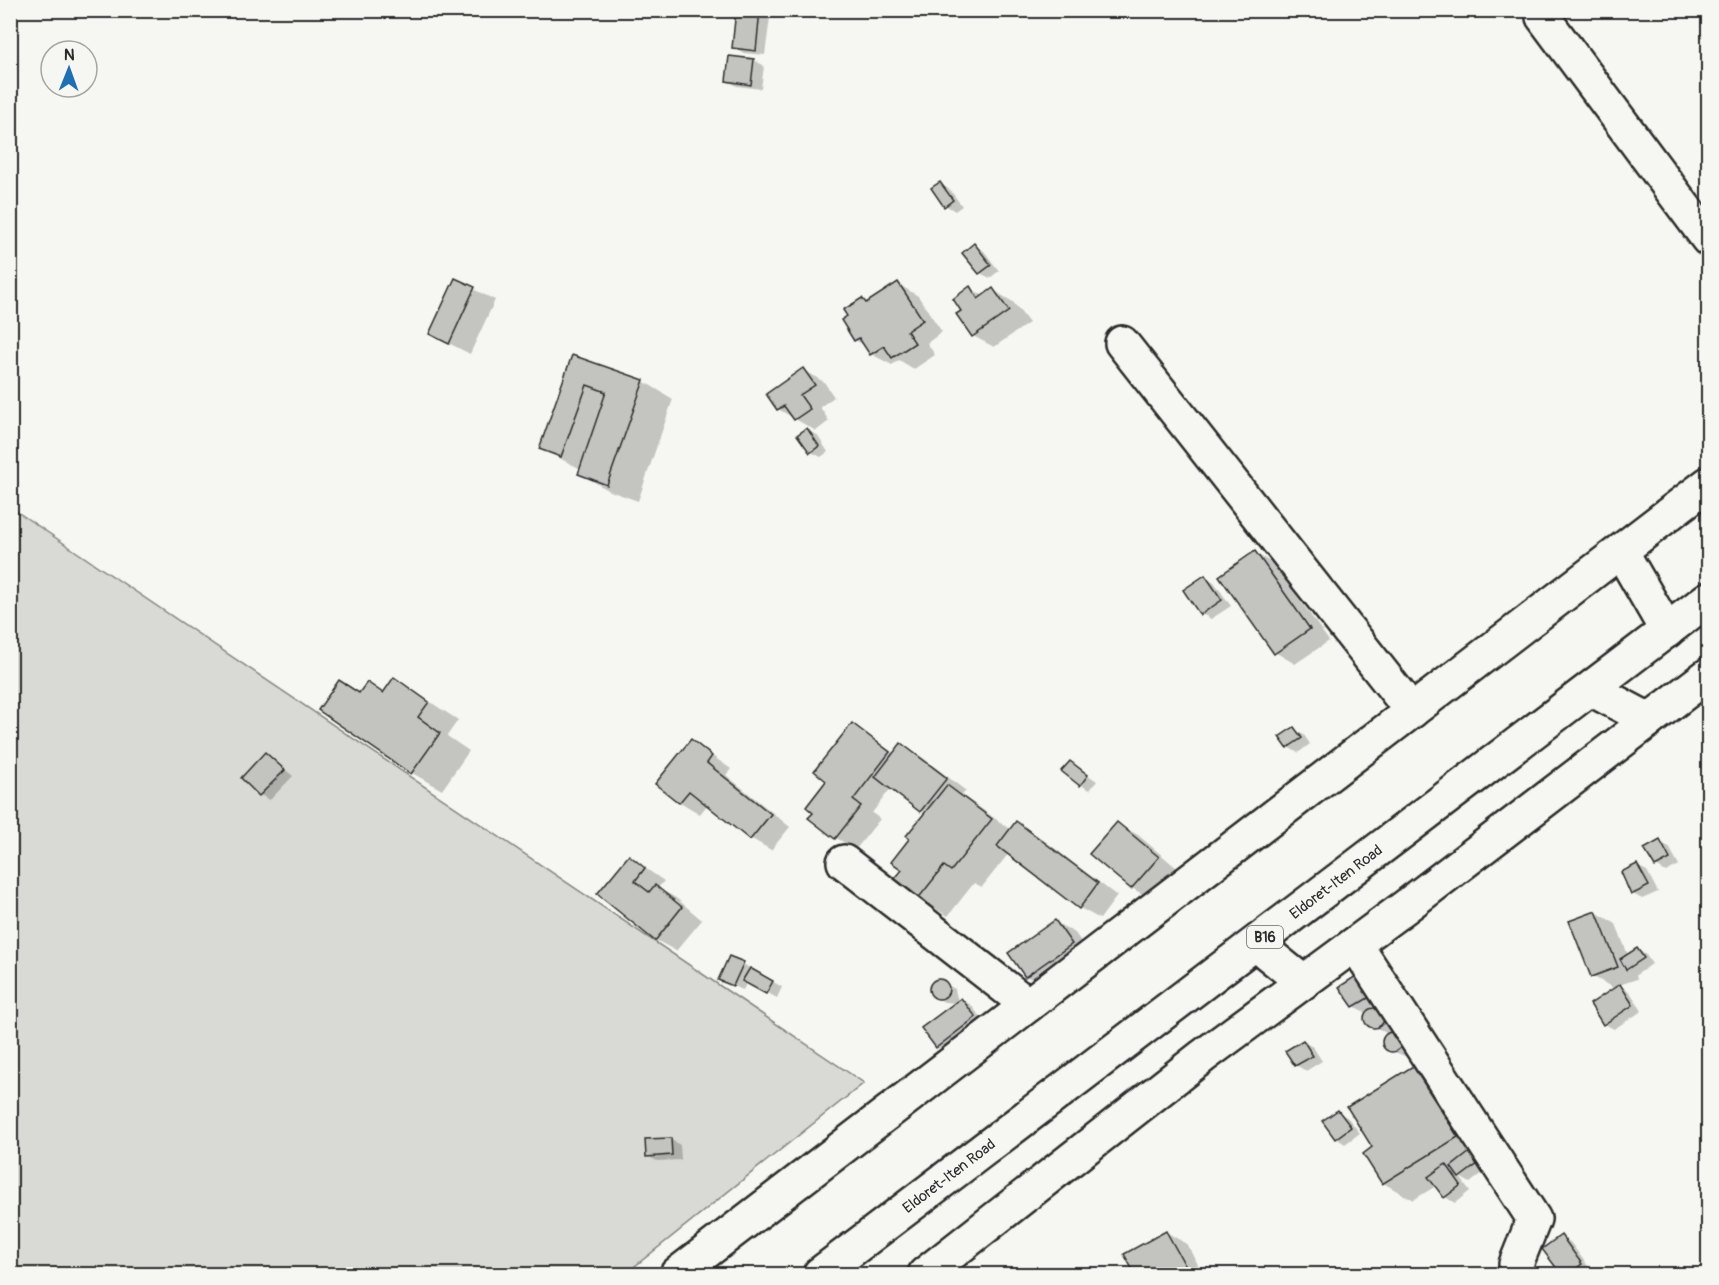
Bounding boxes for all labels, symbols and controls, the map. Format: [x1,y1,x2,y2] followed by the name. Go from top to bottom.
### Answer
[39,39,99,99] north arrow
[64,45,75,65] text: N
[1286,841,1386,923] street label: Eldoret-Iten Road
[1247,926,1283,948] road number: B16
[899,1135,999,1217] street label: Eldoret-Iten Road

